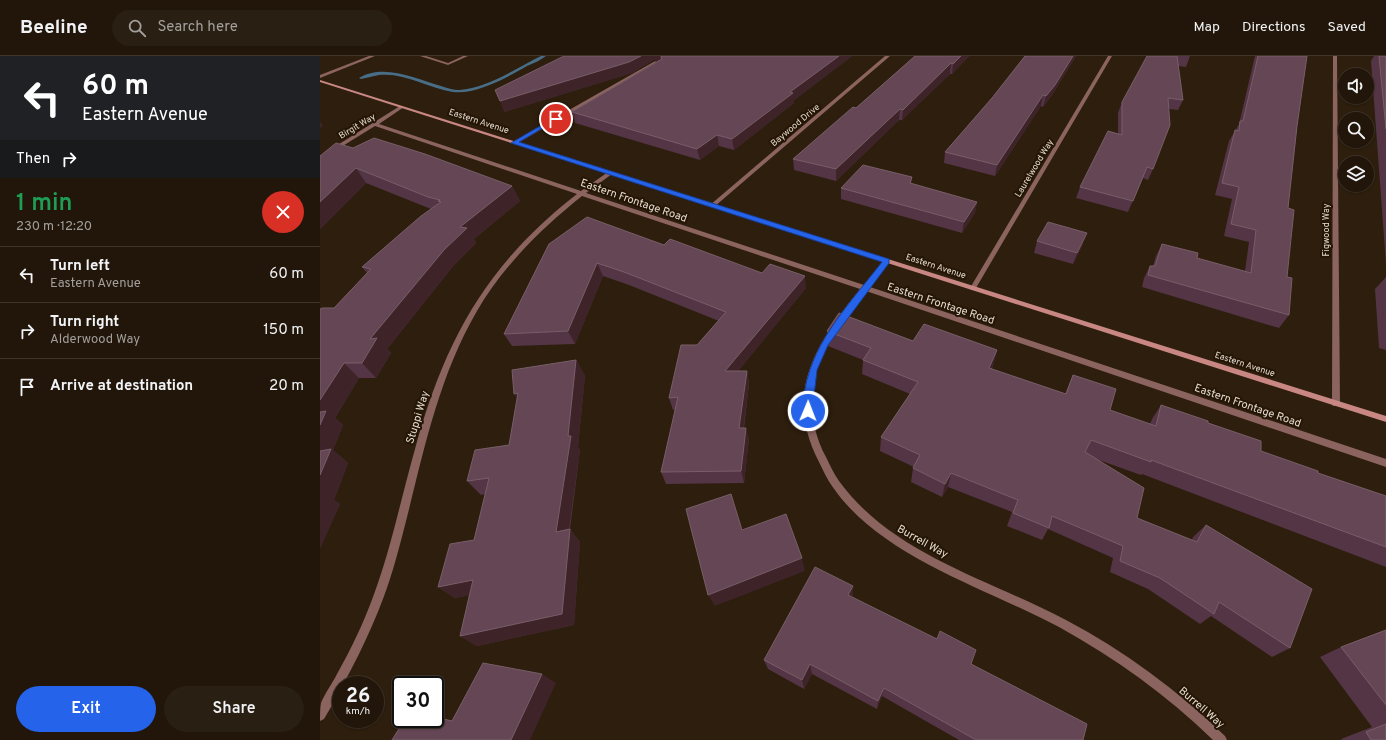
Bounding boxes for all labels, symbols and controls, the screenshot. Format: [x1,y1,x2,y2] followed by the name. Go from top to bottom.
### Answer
[112,10,392,46] search box
[20,16,88,40] text: Beeline
[126,17,148,39] icon: search
[158,18,238,37] text: Search here
[1194,19,1220,36] text: Map
[1242,19,1306,36] text: Directions
[1328,19,1366,36] text: Saved
[1338,68,1374,192] map controls
[1338,68,1374,104] button: sound
[82,69,149,105] text: 60 m
[16,72,68,124] icon: left
[539,102,573,136] pin
[769,102,822,149] street label: Baywood Drive
[82,104,208,127] text: Eastern Avenue
[447,107,511,136] street label: Eastern Avenue
[545,108,567,130] icon: arrive
[337,111,378,142] street label: Birgit Way
[1338,112,1374,148] button: search
[1013,137,1056,199] street label: Laurelwood Way
[58,148,80,170] icon: right
[16,150,50,169] text: Then
[1338,156,1374,192] button: layers
[578,176,689,226] street label: Eastern Frontage Road
[16,189,73,219] text: 1 min
[262,191,304,233] button: close
[1321,203,1332,256] street label: Figwood Way
[16,219,92,235] text: 230 m · 12:20
[904,252,968,281] street label: Eastern Avenue
[50,257,110,276] text: Turn left
[16,264,38,286] icon: left
[269,265,304,284] text: 60 m
[50,276,141,292] text: Eastern Avenue
[885,280,996,328] street label: Eastern Frontage Road
[50,313,119,332] text: Turn right
[16,320,38,342] icon: right
[263,321,304,340] text: 150 m
[50,332,140,348] text: Alderwood Way
[1213,350,1277,379] street label: Eastern Avenue
[16,376,38,398] icon: arrive
[50,377,193,396] text: Arrive at destination
[269,377,304,396] text: 20 m
[1192,381,1303,431] street label: Eastern Frontage Road
[403,389,433,446] street label: Stuppi Way
[787,390,829,432] position arrow
[894,522,951,562] street label: Burrell Way
[392,676,444,728] speed limit sign: 30
[346,684,370,710] text: 26
[1176,684,1227,732] street label: Burrell Way
[16,686,156,732] button: Exit
[164,686,304,732] button: Share
[346,705,370,718] text: km/h

